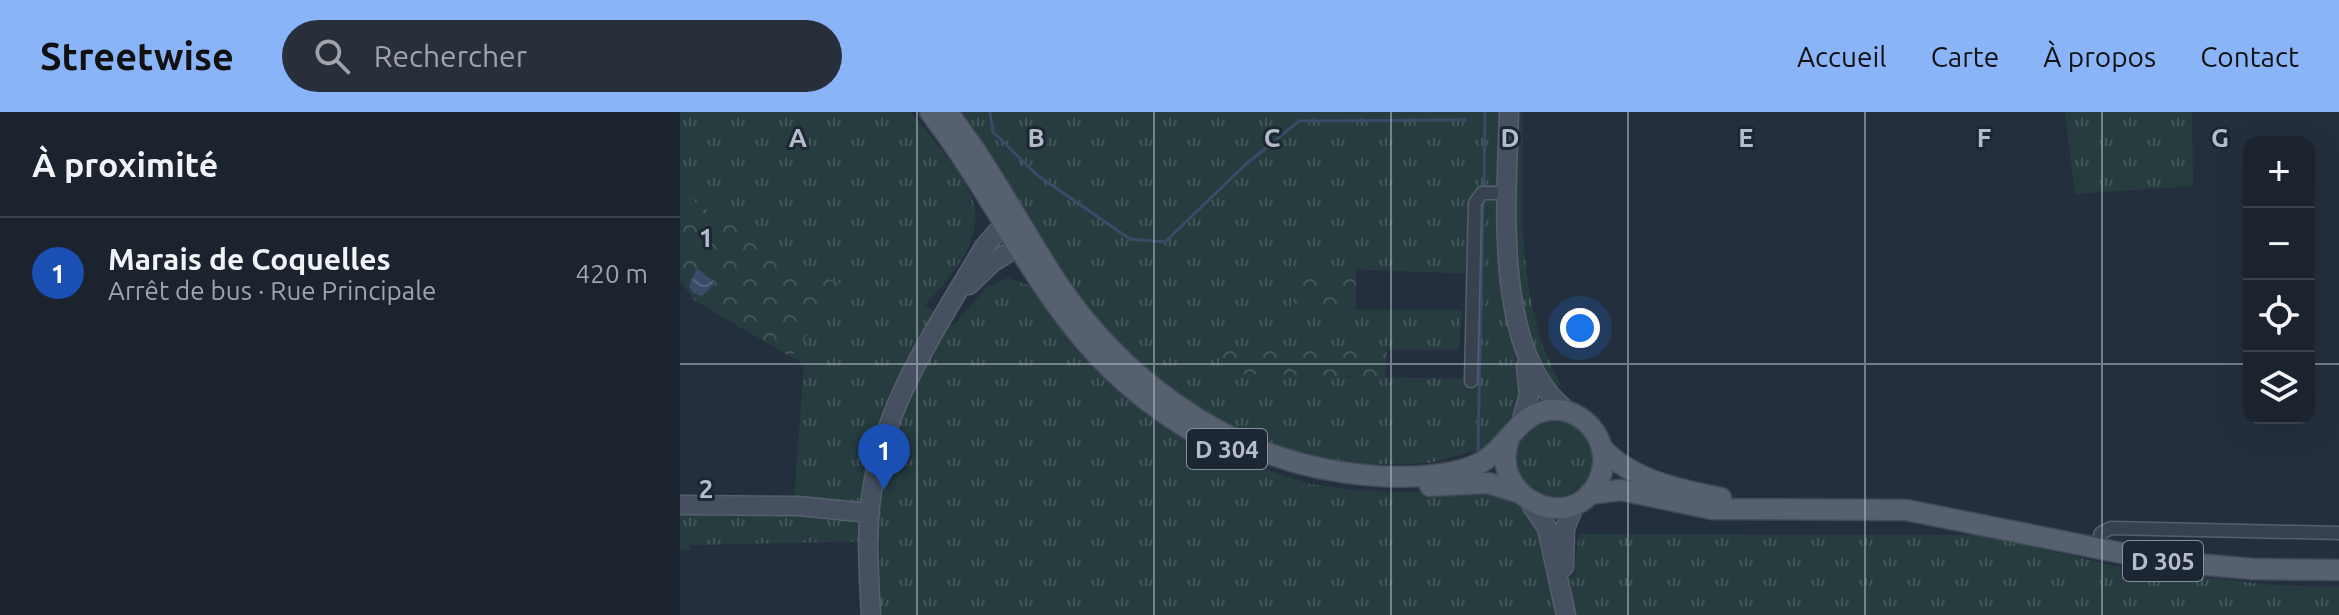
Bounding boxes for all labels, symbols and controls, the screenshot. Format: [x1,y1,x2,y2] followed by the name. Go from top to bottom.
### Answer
[282,20,842,92] search box
[310,34,354,78] icon: search
[40,35,234,77] text: Streetwise
[374,39,527,73] text: Rechercher
[1797,41,1887,72] text: Accueil
[1931,41,1999,72] text: Carte
[2043,41,2156,72] text: À propos
[2200,41,2299,72] text: Contact
[789,123,808,152] text: A
[1027,123,1045,152] text: B
[1264,123,1281,152] text: C
[1501,123,1519,152] text: D
[1738,123,1754,152] text: E
[1977,123,1991,152] text: F
[2211,123,2229,152] text: G
[2243,136,2315,424] map controls
[2243,136,2315,208] button: +
[32,145,218,183] text: À proximité
[2243,208,2315,280] button: −
[699,223,713,252] text: 1
[108,242,391,276] text: Marais de Coquelles
[51,259,65,288] text: 1
[576,259,648,288] text: 420 m
[108,276,436,305] text: Arrêt de bus · Rue Principale
[2243,280,2315,352] button: locate
[1560,308,1600,348] your location
[2243,352,2315,424] button: layers
[858,424,910,490] pin: 1
[1187,429,1267,469] road number: D 304
[699,474,713,503] text: 2
[2123,541,2203,581] road number: D 305

